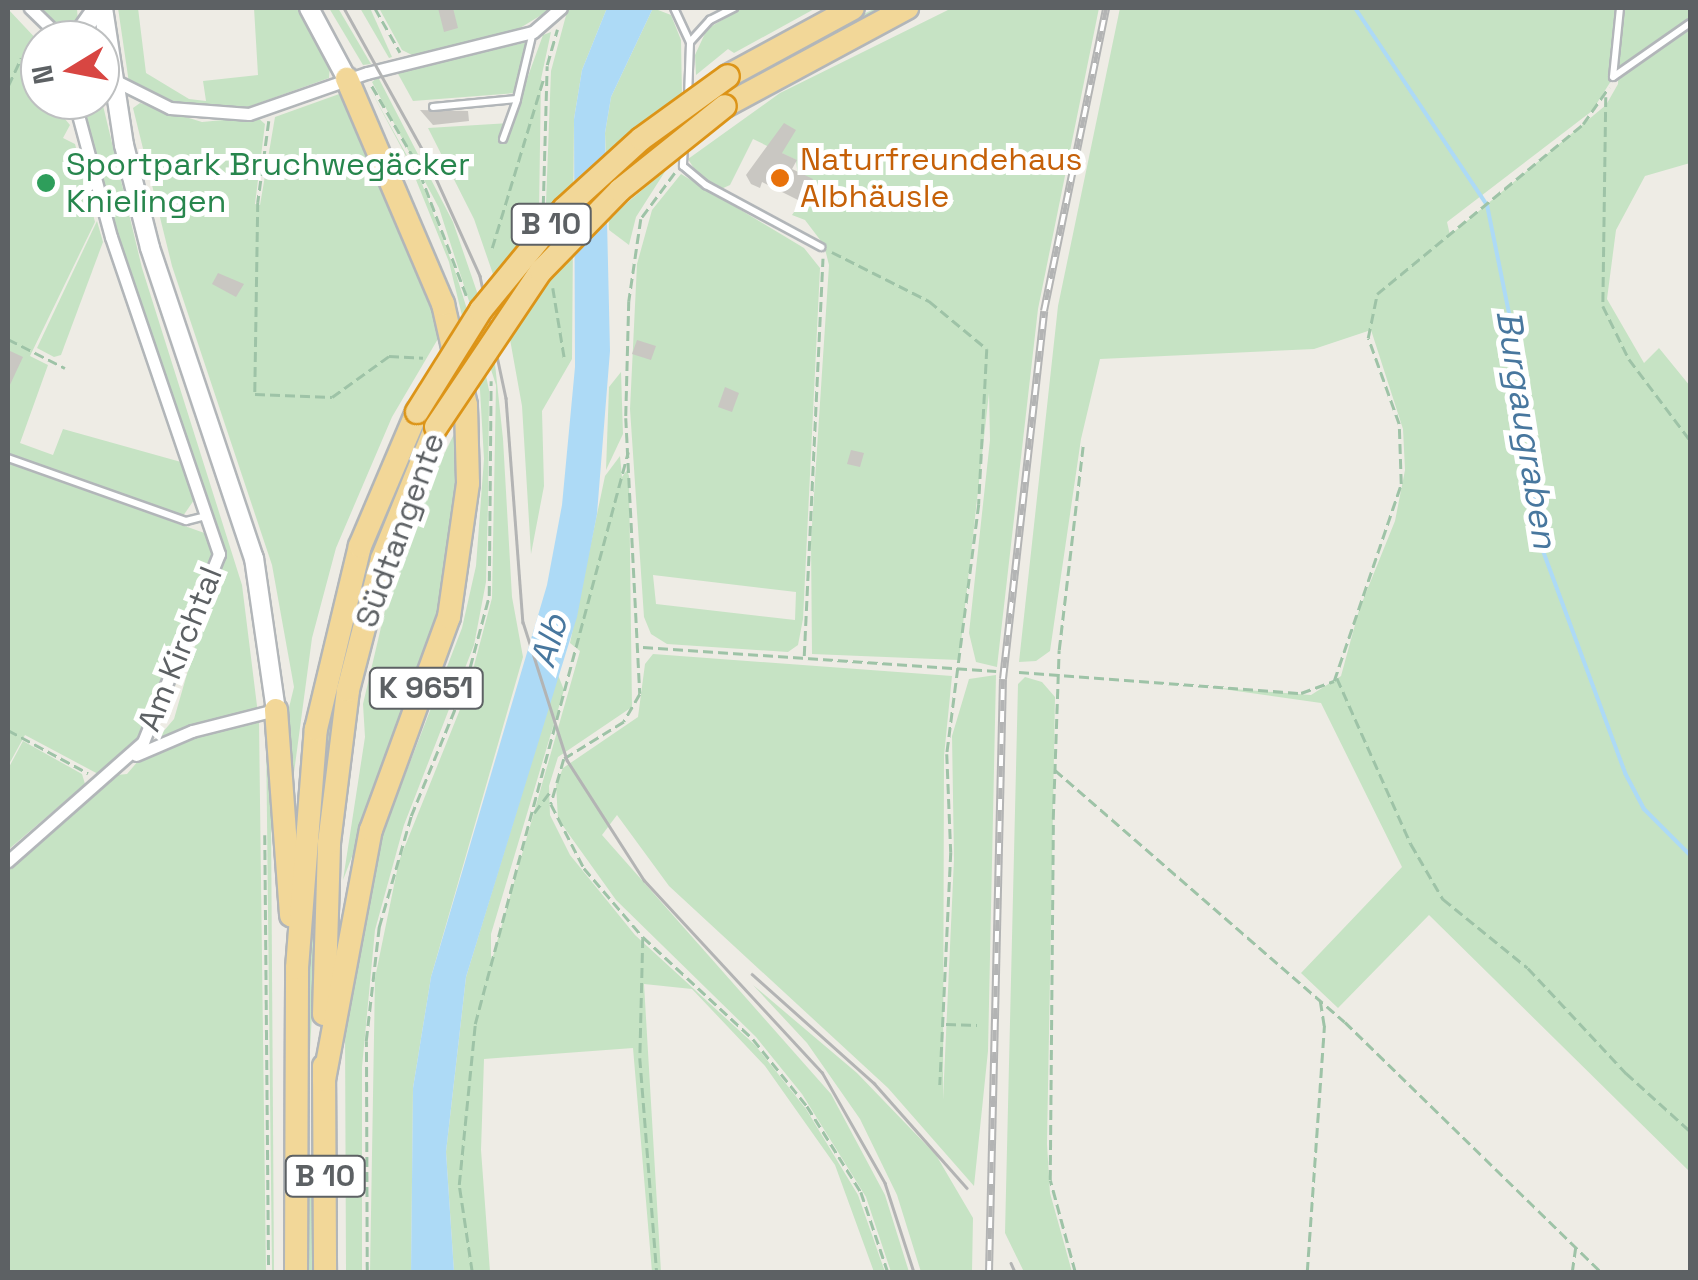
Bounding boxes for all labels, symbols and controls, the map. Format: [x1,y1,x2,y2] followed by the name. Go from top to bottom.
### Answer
[20,20,120,120] north arrow
[23,63,62,87] text: N
[800,141,1082,216] place label: Naturfreundehaus Albhäusle
[66,146,470,221] place label: Sportpark Bruchwegäcker Knielingen
[769,167,791,189] marker: Naturfreundehaus Albhäusle
[35,172,57,194] marker: Sportpark Bruchwegäcker Knielingen
[508,199,594,249] road number: B 10
[1487,307,1567,551] water label: Burgaugraben
[347,427,453,633] street label: Südtangente
[130,561,230,737] street label: Am Kirchtal
[521,610,577,672] water label: Alb
[368,663,484,713] road number: K 9651
[282,1151,368,1201] road number: B 10

